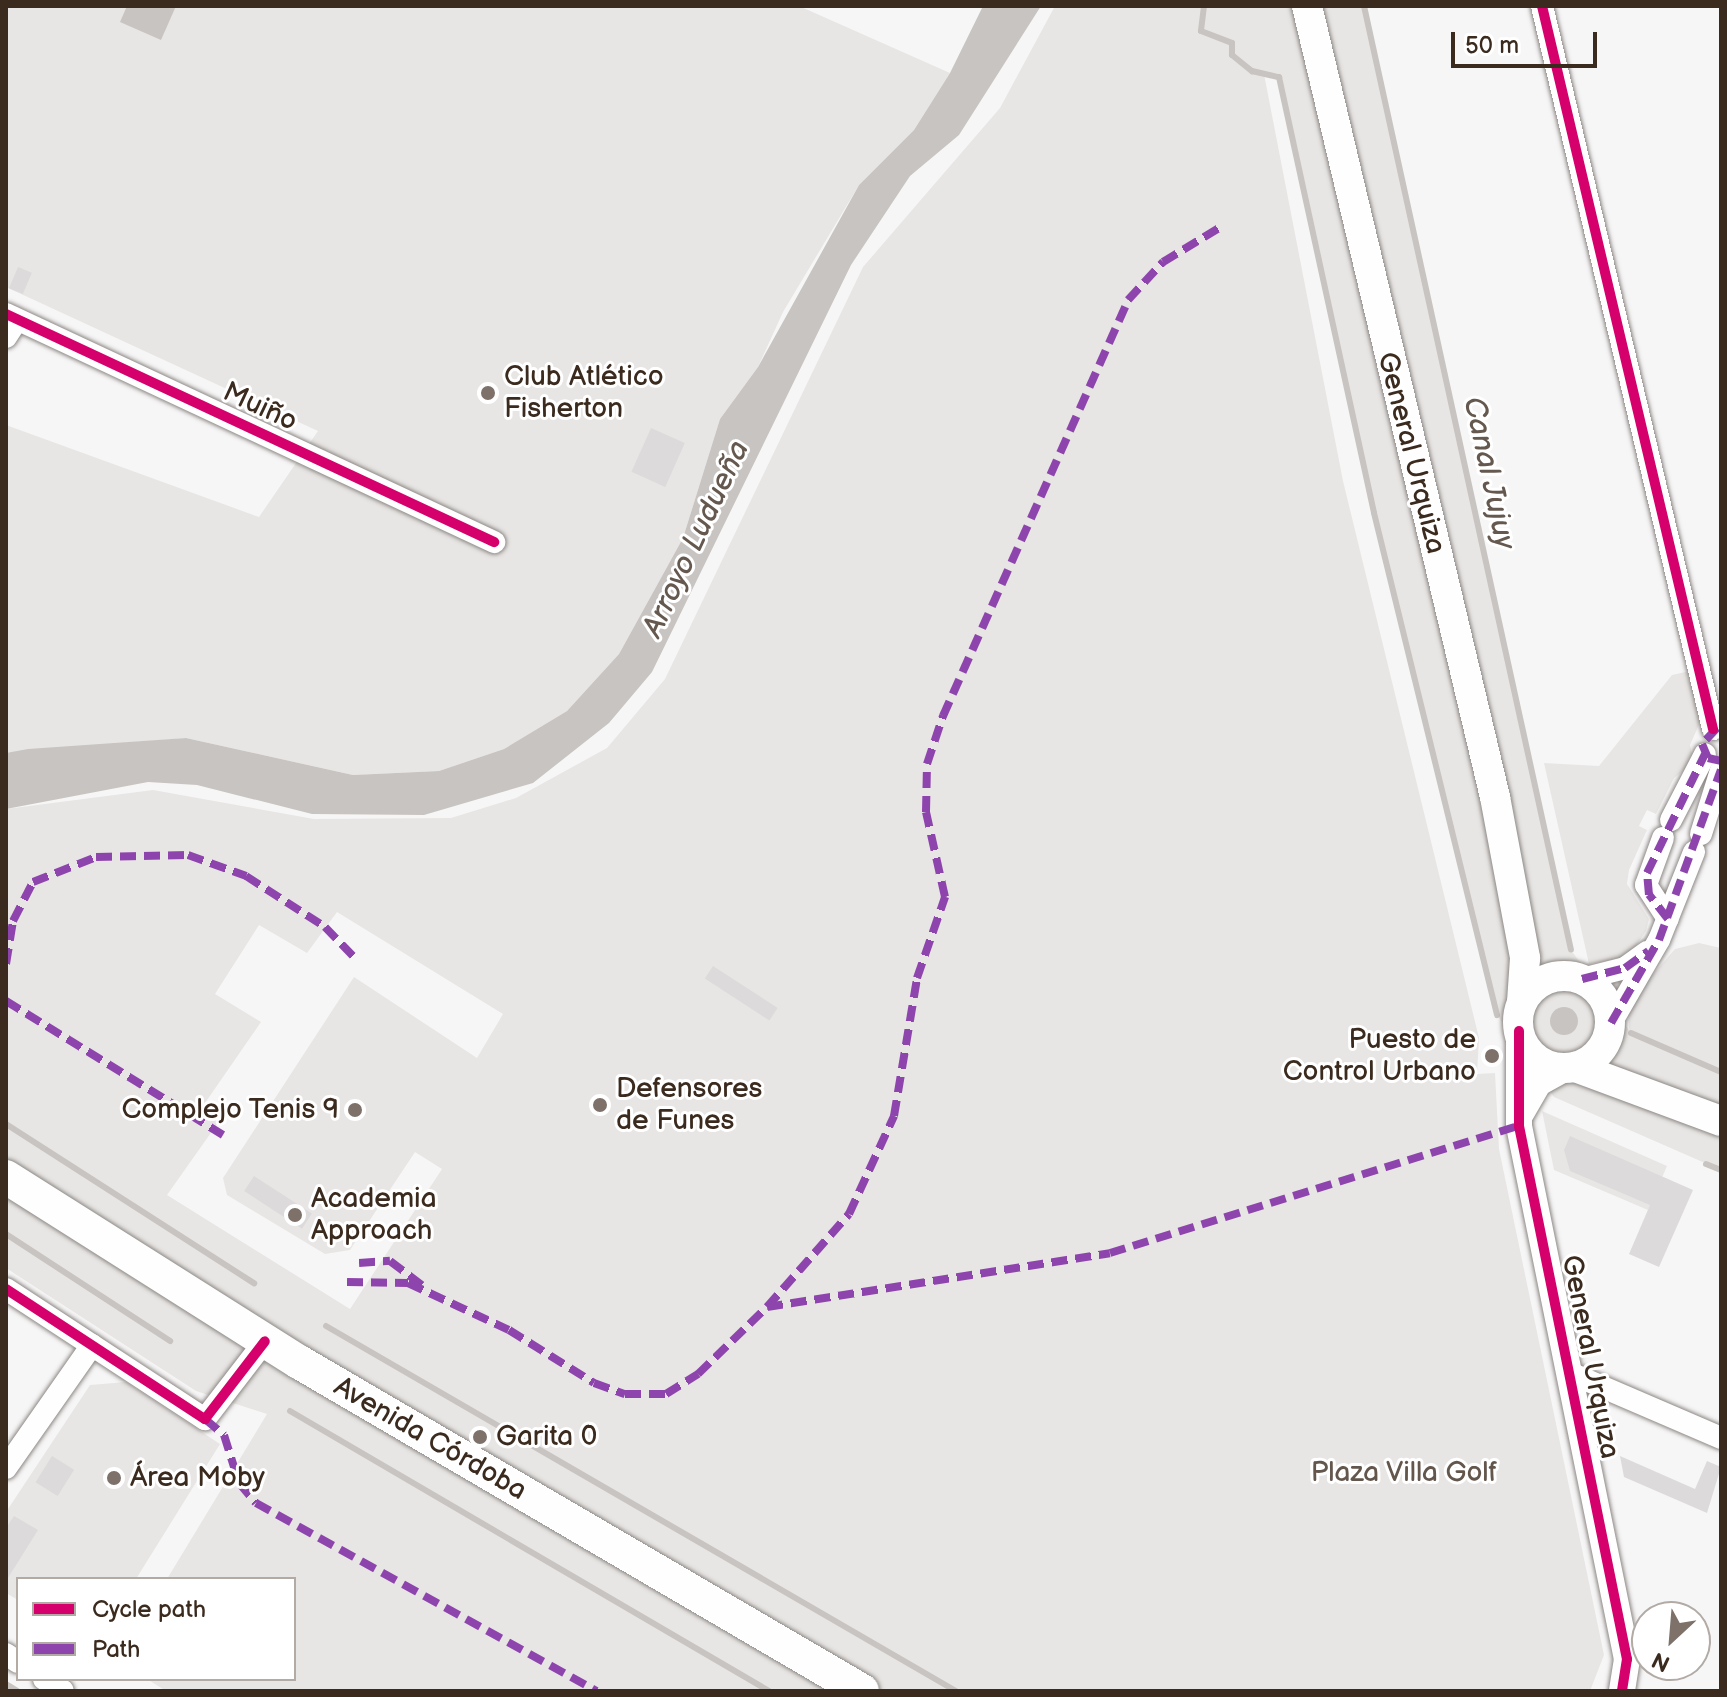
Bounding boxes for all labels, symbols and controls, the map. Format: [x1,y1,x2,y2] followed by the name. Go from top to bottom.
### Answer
[1455,16,1601,66] scale bar
[1465,31,1519,60] text: 50 m
[1370,349,1452,557] street label: General Urquiza
[504,360,664,426] place label: Club Atlético Fisherton
[218,375,302,439] street label: Muiño
[479,384,497,402] marker: Club Atlético Fisherton
[1455,393,1523,553] water label: Canal Jujuy
[635,435,757,643] water label: Arroyo Ludueña
[1283,1023,1476,1089] place label: Puesto de Control Urbano
[1483,1047,1501,1065] marker: Puesto de Control Urbano
[616,1072,762,1138] place label: Defensores de Funes
[121,1093,339,1127] place label: Complejo Tenis 9
[591,1096,609,1114] marker: Defensores de Funes
[346,1101,364,1119] marker: Complejo Tenis 9
[311,1182,436,1248] place label: Academia Approach
[286,1206,304,1224] marker: Academia Approach
[1554,1252,1626,1462] street label: General Urquiza
[328,1370,532,1508] street label: Avenida Córdoba
[496,1420,597,1454] place label: Garita 0
[471,1428,489,1446] marker: Garita 0
[1310,1456,1498,1490] park label: Plaza Villa Golf
[130,1461,265,1495] place label: Área Moby
[105,1469,123,1487] marker: Área Moby
[16,1577,296,1681] legend
[92,1595,206,1624] text: Cycle path
[1631,1601,1711,1681] north arrow
[92,1635,140,1664] text: Path
[1648,1645,1674,1677] text: N

